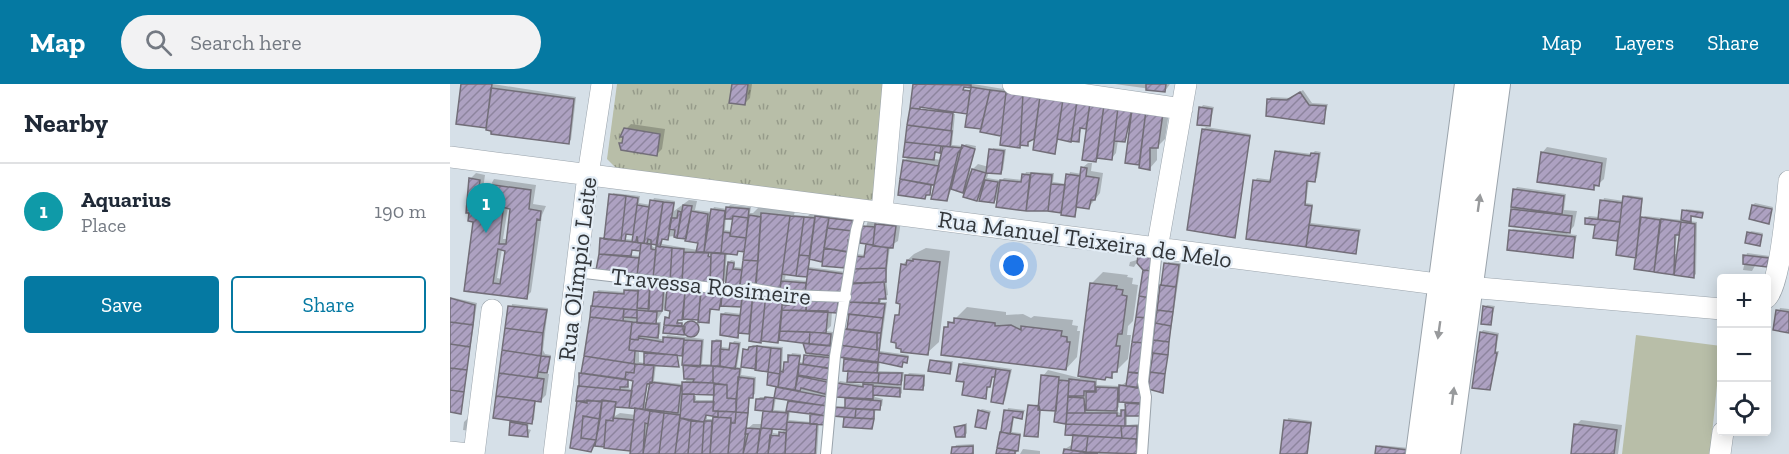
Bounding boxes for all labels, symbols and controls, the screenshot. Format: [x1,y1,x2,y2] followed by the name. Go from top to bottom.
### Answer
[121,15,541,69] search box
[30,26,85,59] text: Map
[142,26,175,59] icon: search
[190,29,302,56] text: Search here
[1542,30,1582,55] text: Map
[1615,30,1674,55] text: Layers
[1707,30,1759,55] text: Share
[24,107,108,139] text: Nearby
[551,175,603,363] street label: Rua Olímpio Leite
[466,184,506,233] pin: 1
[81,186,171,213] text: Aquarius
[1475,193,1484,212] one-way arrow
[39,199,48,223] text: 1
[374,199,426,223] text: 190 m
[936,204,1234,274] street label: Rua Manuel Teixeira de Melo
[81,213,126,237] text: Place
[999,251,1028,280] your location
[610,261,812,311] street label: Travessa Rosimeire
[1717,274,1771,436] map controls
[1717,274,1771,328] button: +
[24,276,219,333] button: Save
[231,276,426,333] button: Share
[1435,320,1444,339] one-way arrow
[1717,328,1771,382] button: −
[1717,382,1771,436] button: locate
[1448,386,1457,405] one-way arrow

